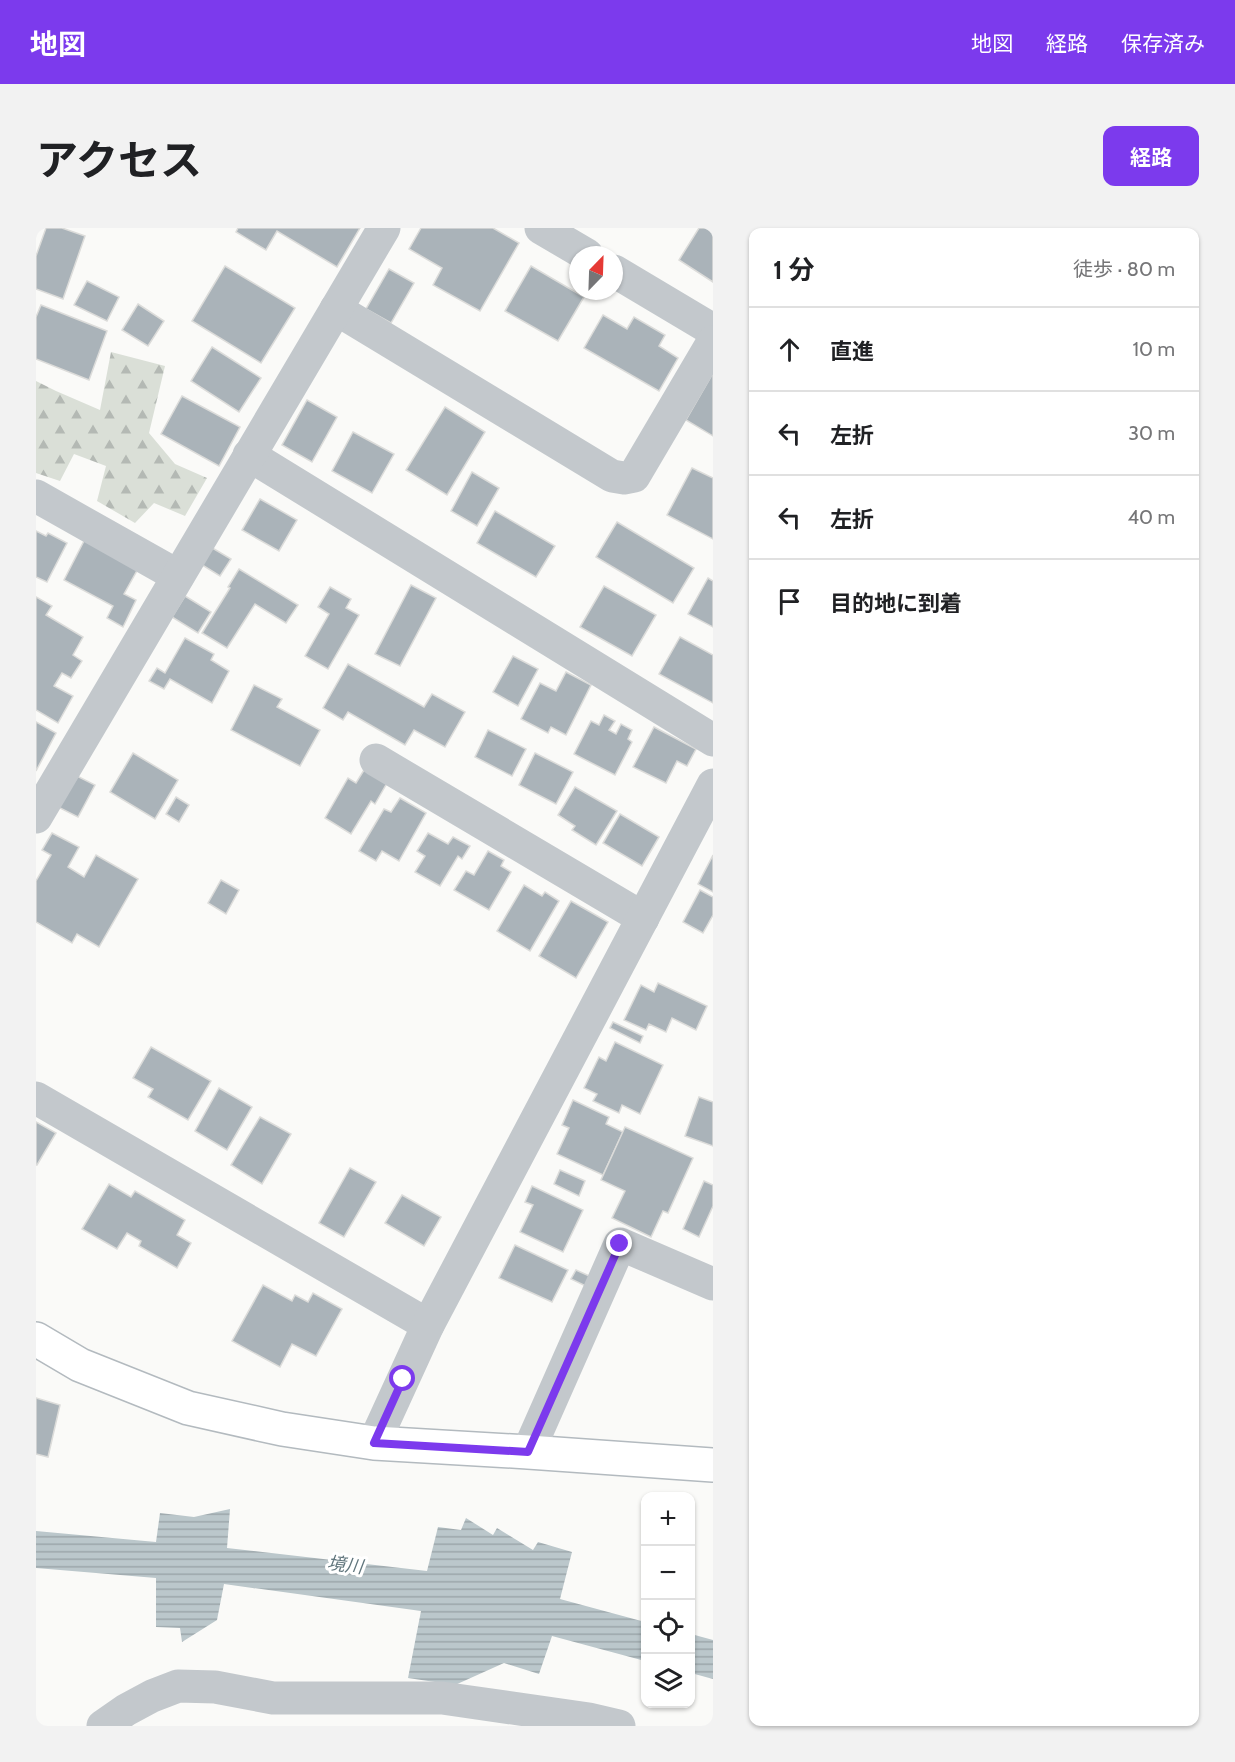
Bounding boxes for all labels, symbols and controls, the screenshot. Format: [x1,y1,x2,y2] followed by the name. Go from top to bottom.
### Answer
[30,27,86,61] text: 地図
[971,31,1013,56] text: 地図
[1046,31,1088,56] text: 経路
[1121,31,1205,56] text: 保存済み
[1103,126,1199,186] button: 経路
[36,134,202,186] text: アクセス
[569,246,623,300] north arrow
[773,254,814,286] text: 1 分
[1073,257,1175,281] text: 徒歩 · 80 m
[773,333,806,366] icon: ahead
[1132,337,1175,361] text: 10 m
[830,338,874,365] text: 直進
[773,417,806,450] icon: left
[1128,421,1175,445] text: 30 m
[830,422,874,449] text: 左折
[773,501,806,534] icon: left
[1127,505,1175,529] text: 40 m
[830,506,874,533] text: 左折
[773,585,806,618] icon: arrive
[830,590,962,617] text: 目的地に到着
[606,1230,632,1256] route end
[389,1365,415,1391] route start
[641,1492,695,1708] map controls
[641,1492,695,1546] button: +
[641,1546,695,1600] button: −
[326,1552,366,1578] water label: 境川
[641,1600,695,1654] button: locate
[641,1654,695,1708] button: layers

